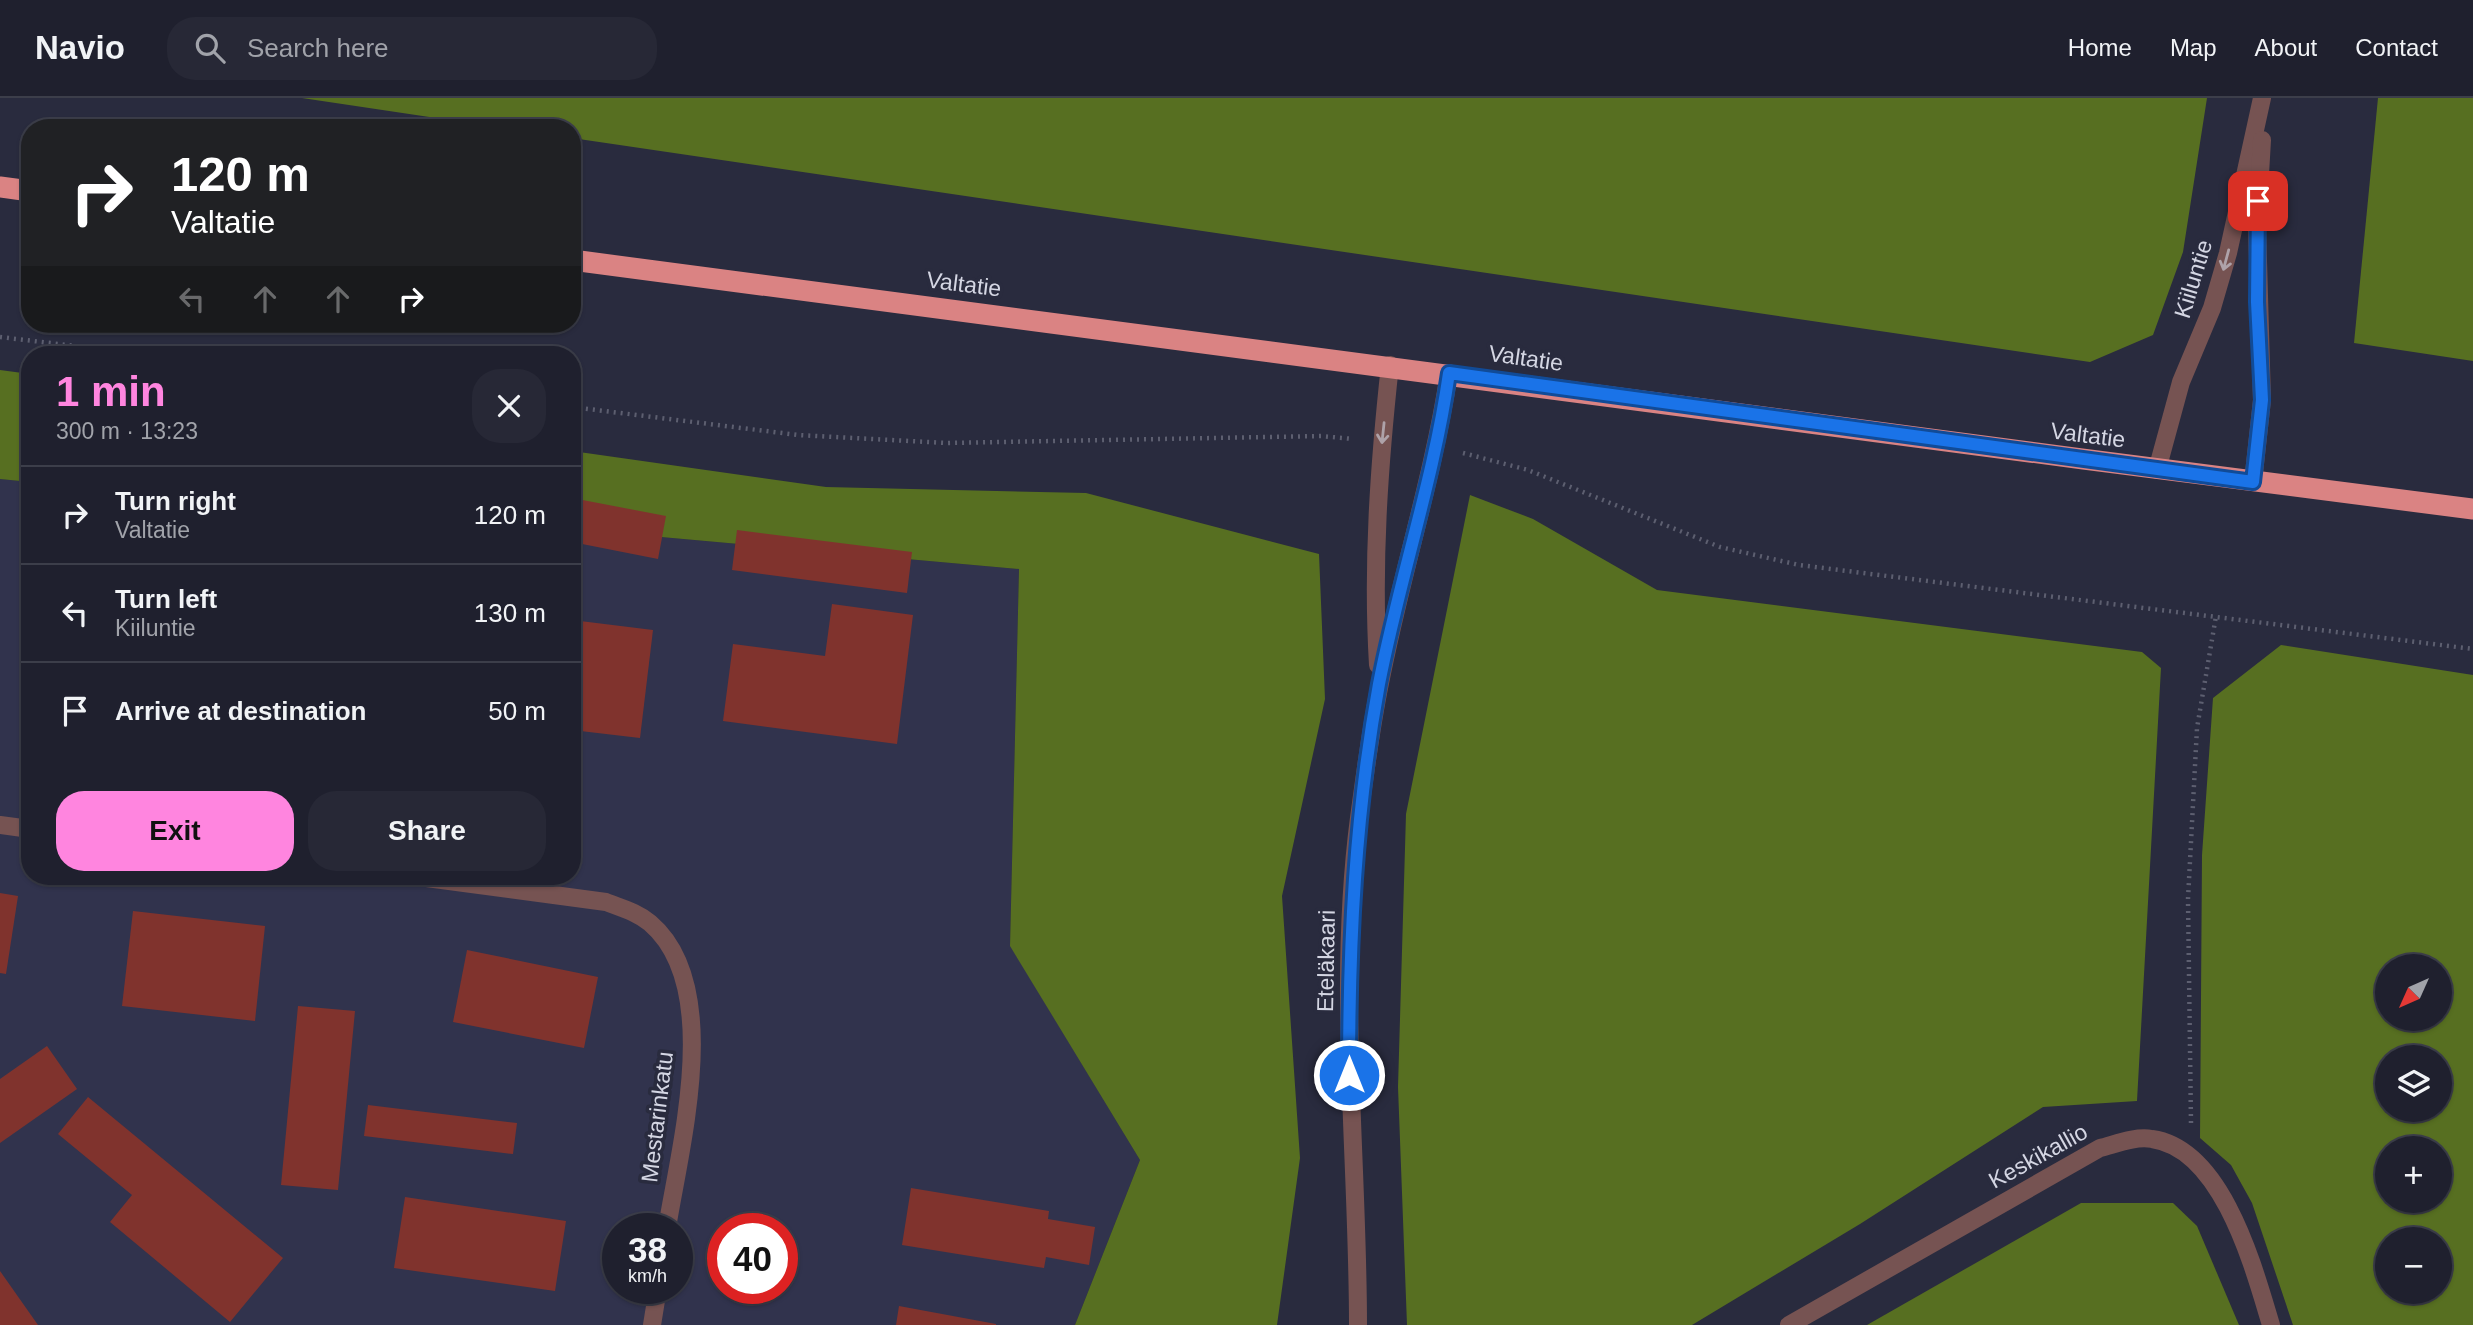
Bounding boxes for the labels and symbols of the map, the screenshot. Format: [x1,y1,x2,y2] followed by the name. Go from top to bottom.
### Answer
[2228,171,2288,231] pin
[2169,237,2217,321] street label: Kiiluntie
[2219,248,2232,271] one-way arrow
[925,267,1003,301] street label: Valtatie
[1487,340,1565,376] street label: Valtatie
[2049,418,2127,452] street label: Valtatie
[1376,421,1389,444] one-way arrow
[1312,910,1340,1012] street label: Eteläkaari
[2375,954,2452,1031] north arrow
[1312,1038,1386,1112] position arrow
[636,1050,678,1184] street label: Mestarinkatu
[1984,1118,2092,1194] street label: Keskikallio
[707,1213,798,1304] speed limit sign: 40

